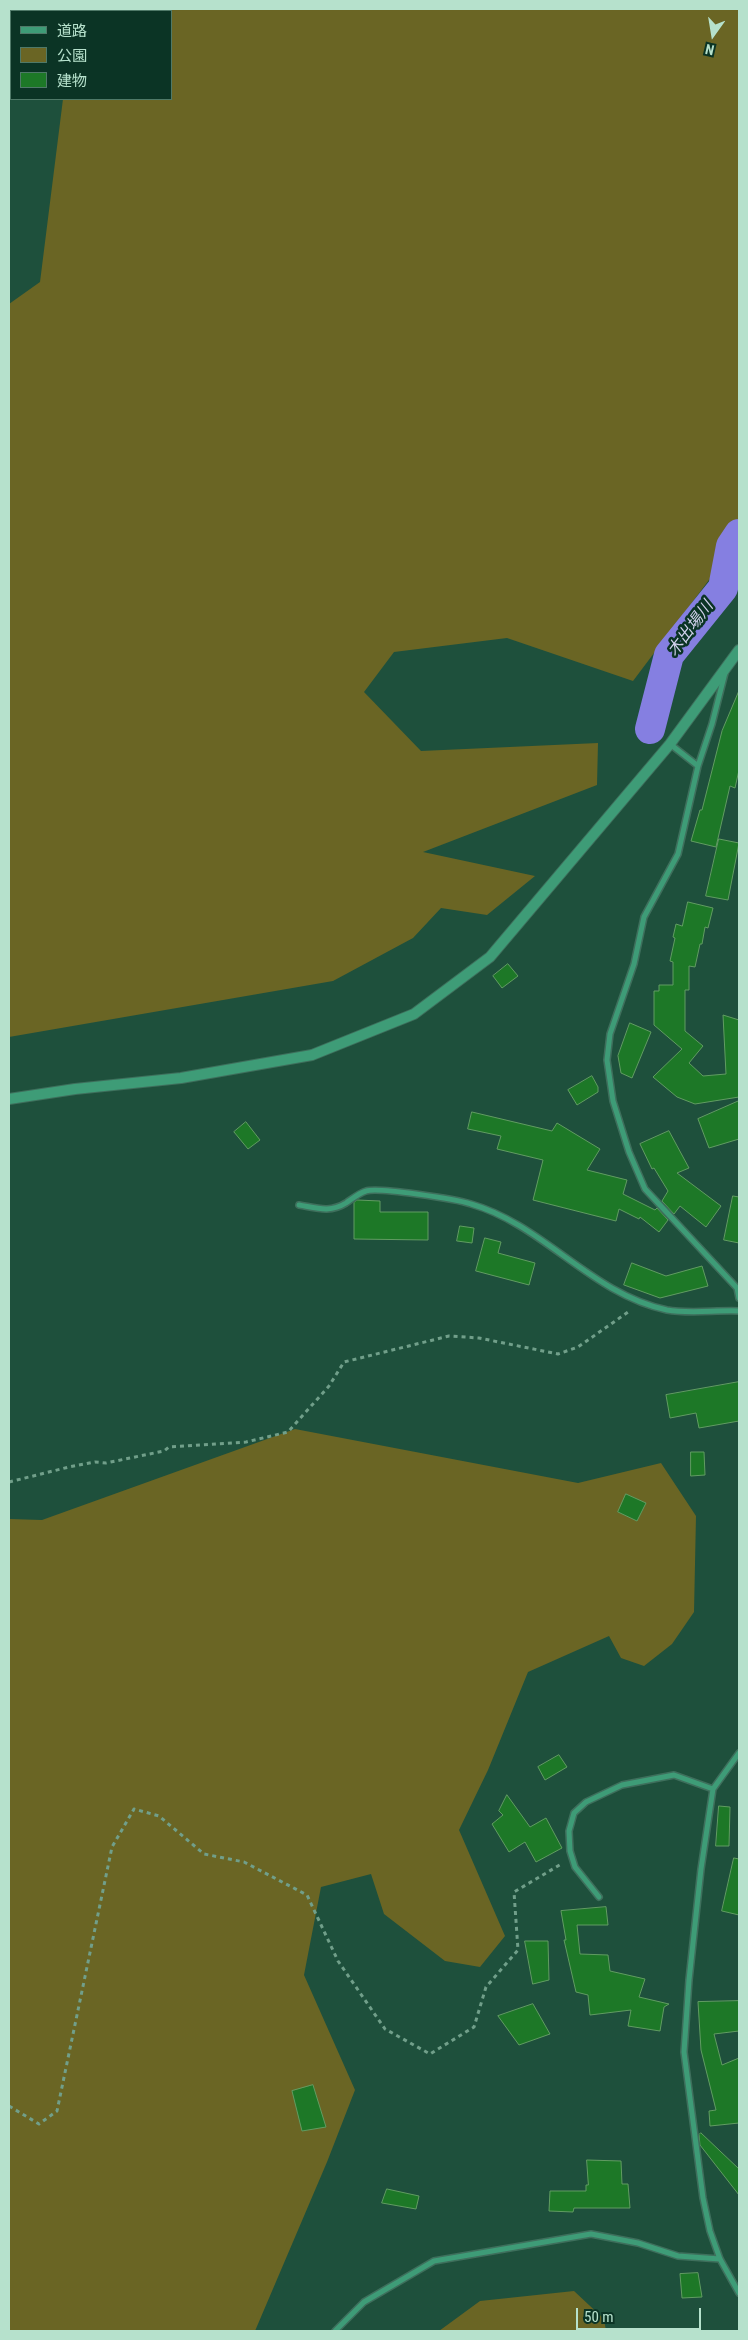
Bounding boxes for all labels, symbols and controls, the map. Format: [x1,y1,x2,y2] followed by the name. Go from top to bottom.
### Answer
[10,10,172,100] legend
[688,10,738,60] north arrow
[57,22,87,40] text: 道路
[704,41,716,58] text: N
[57,47,87,65] text: 公園
[57,72,87,90] text: 建物
[664,598,718,660] water label: 木出場川
[578,2298,703,2330] scale bar
[584,2308,614,2326] text: 50 m

